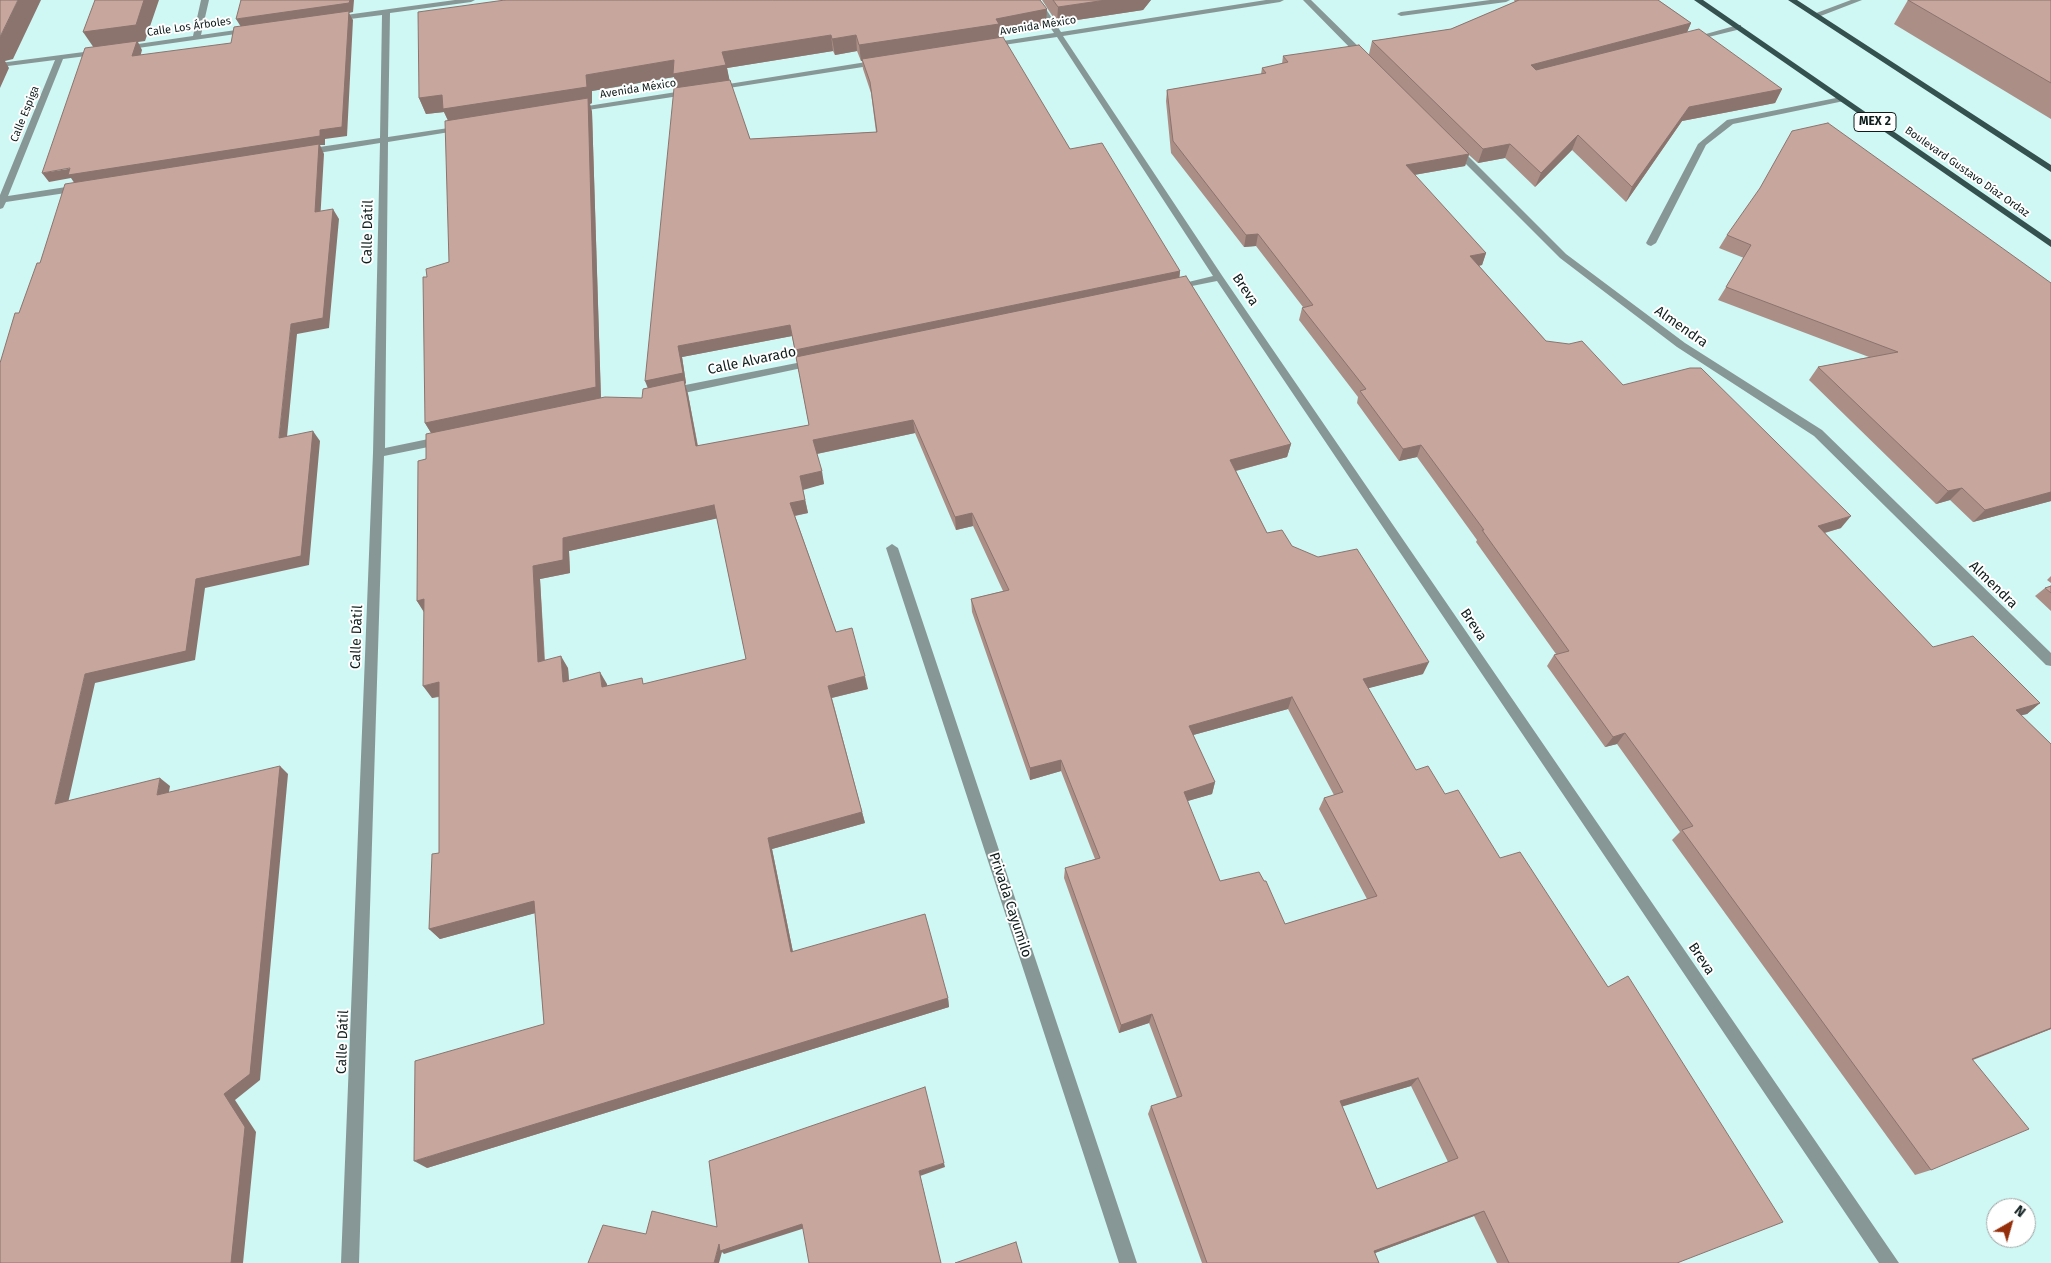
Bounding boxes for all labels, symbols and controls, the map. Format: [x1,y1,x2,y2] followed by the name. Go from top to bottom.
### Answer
[999,13,1077,39] street label: Avenida México
[146,15,232,39] street label: Calle Los Árboles
[599,76,677,102] street label: Avenida México
[8,84,42,144] street label: Calle Espiga
[1854,112,1896,132] road number: MEX 2
[1902,124,2032,220] street label: Boulevard Gustavo Díaz Ordaz
[359,200,377,264] street label: Calle Dátil
[1228,271,1262,309] street label: Breva
[1651,303,1711,351] street label: Almendra
[706,343,798,379] street label: Calle Alvarado
[1965,558,2021,612] street label: Almendra
[347,605,367,669] street label: Calle Dátil
[1456,606,1490,644] street label: Breva
[985,850,1035,960] street label: Privada Cayumilo
[1684,940,1718,978] street label: Breva
[333,1010,353,1074] street label: Calle Dátil
[1986,1198,2036,1248] north arrow
[2011,1202,2029,1221] text: N

